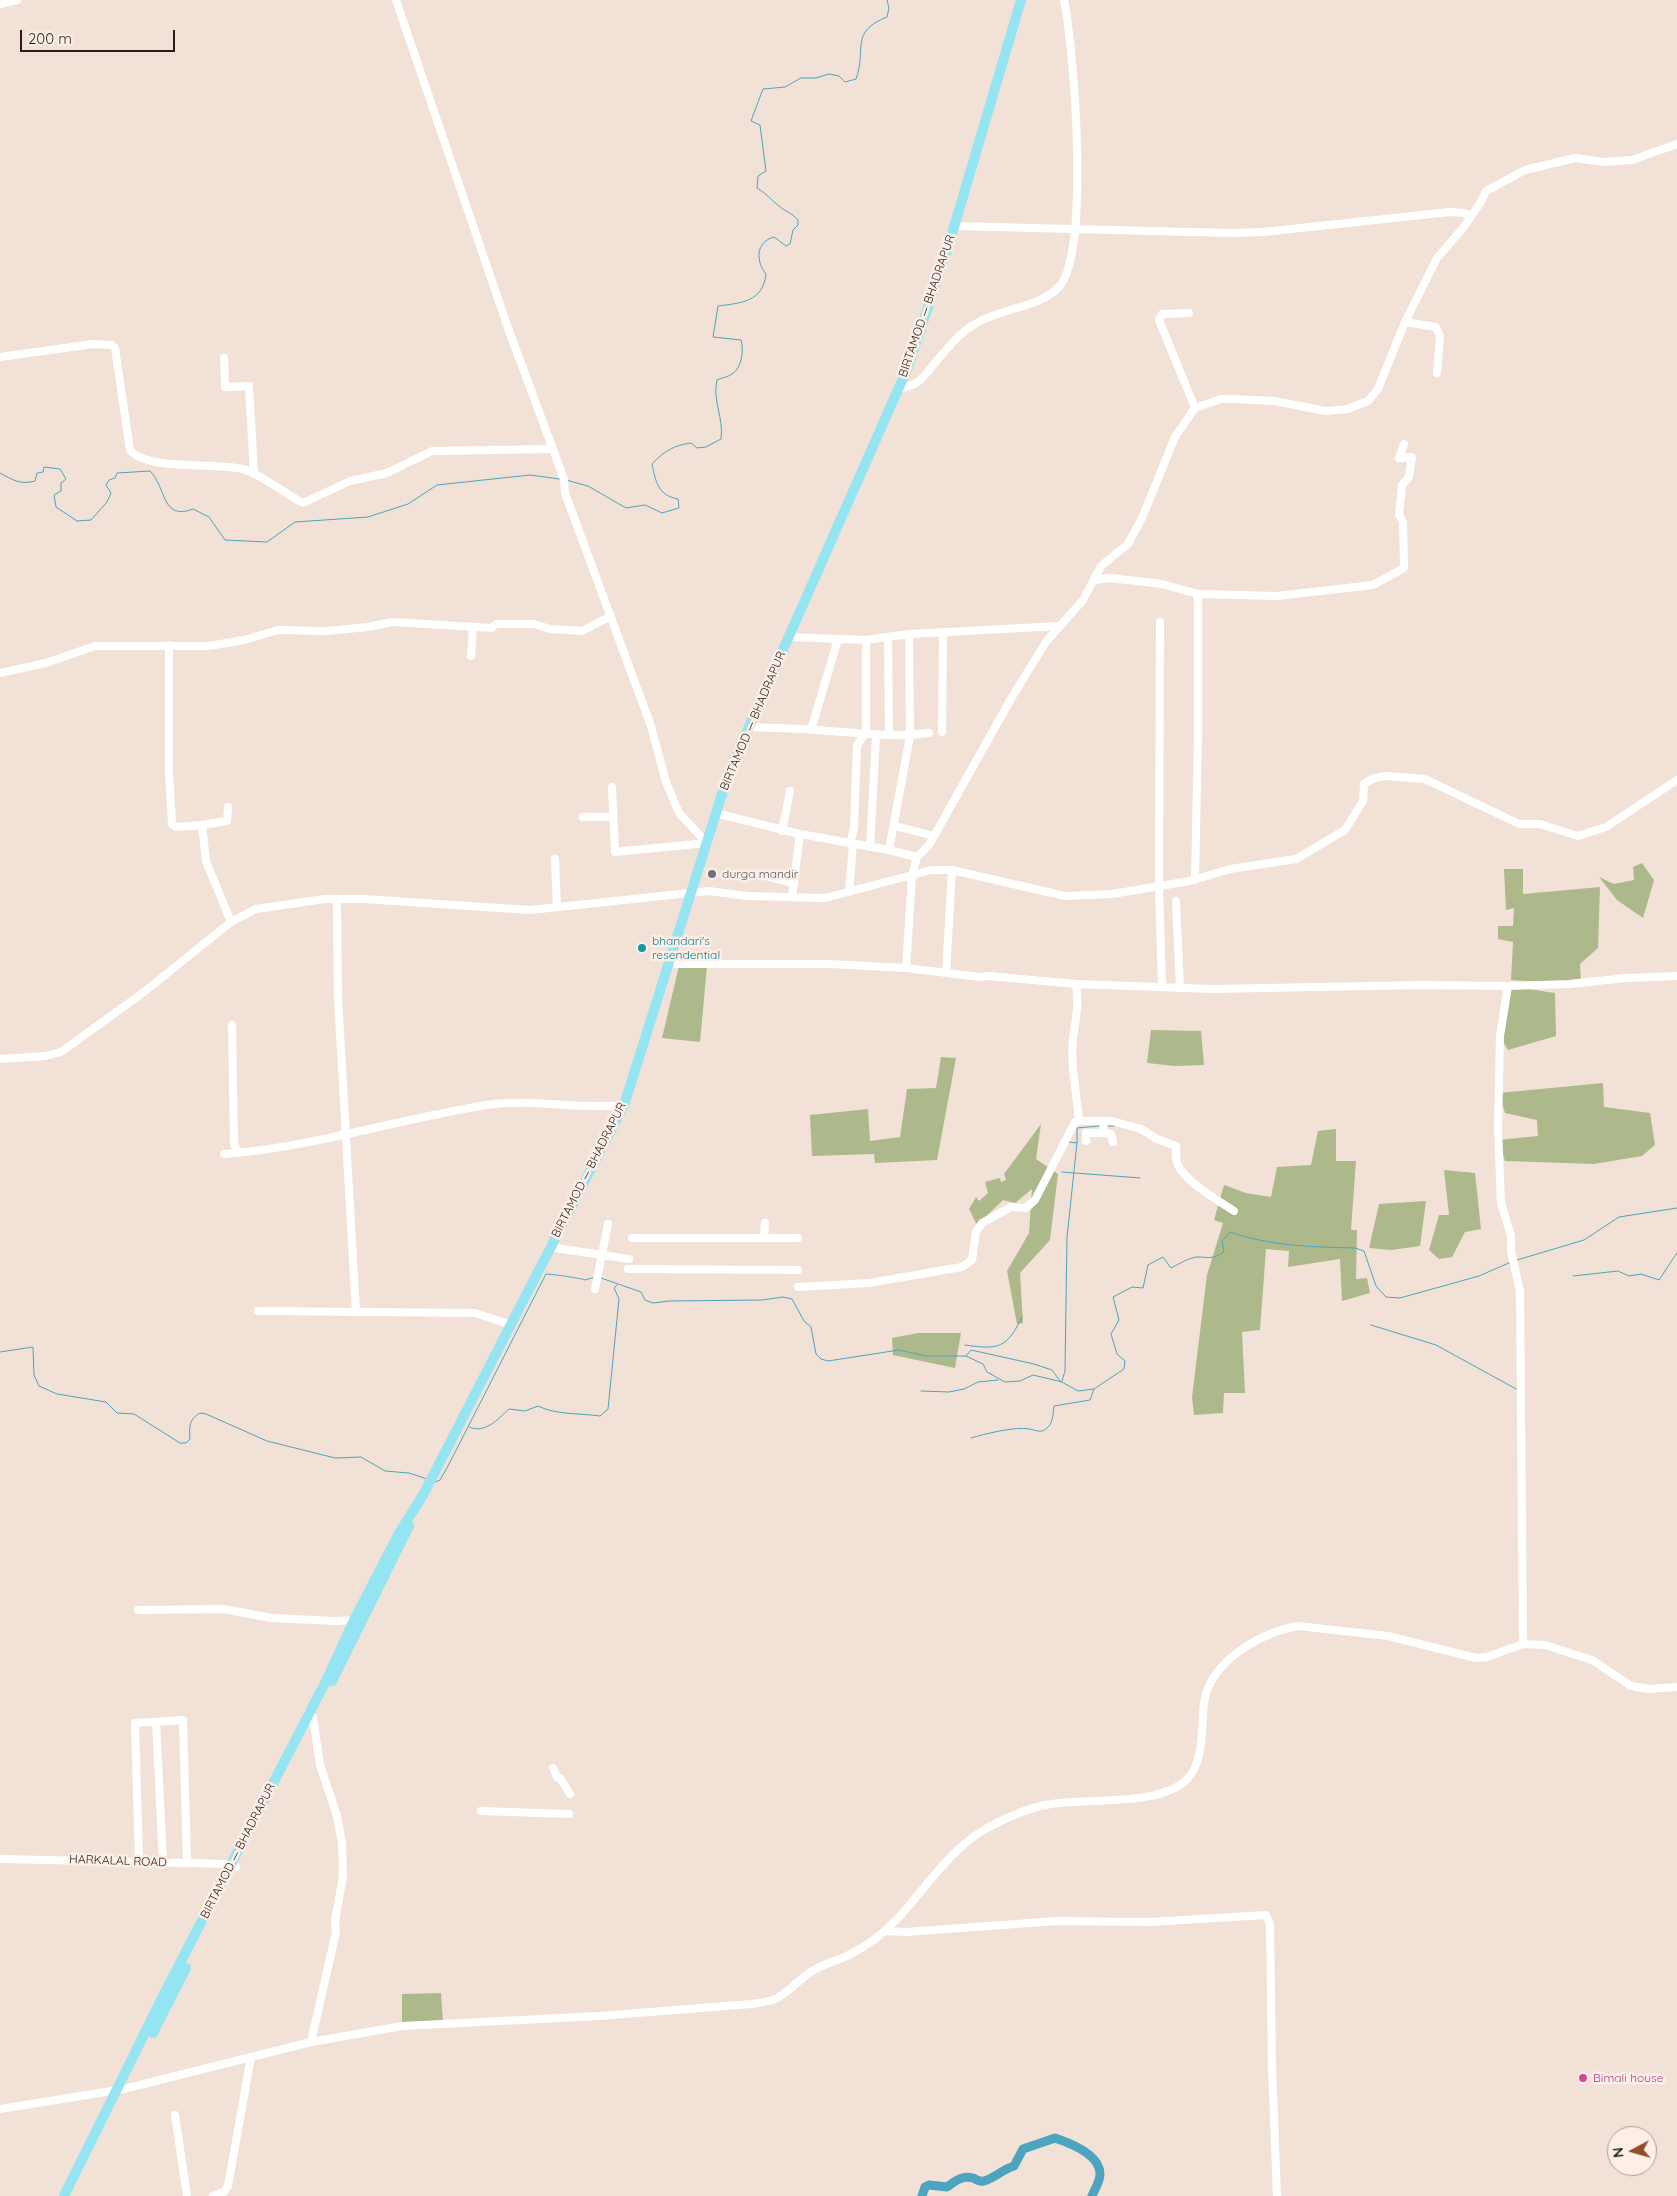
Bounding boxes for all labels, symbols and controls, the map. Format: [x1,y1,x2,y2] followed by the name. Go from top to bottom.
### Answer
[22,20,178,52] scale bar
[28,29,72,48] text: 200 m
[896,233,958,379] street label: BIRTAMOD — BHADRAPUR
[717,649,789,793] street label: BIRTAMOD — BHADRAPUR
[722,867,798,881] place label: durga mandir
[706,868,718,880] marker: durga mandir
[652,934,720,962] place label: bhandari's resendential
[636,942,648,954] marker: bhandari's resendential
[549,1100,629,1240] street label: BIRTAMOD — BHADRAPUR
[198,1781,278,1921] street label: BIRTAMOD — BHADRAPUR
[69,1852,167,1870] street label: HARKALAL ROAD
[1593,2071,1663,2085] place label: Bimali house
[1577,2072,1589,2084] marker: Bimali house
[1607,2126,1657,2176] north arrow
[1609,2146,1628,2159] text: N

